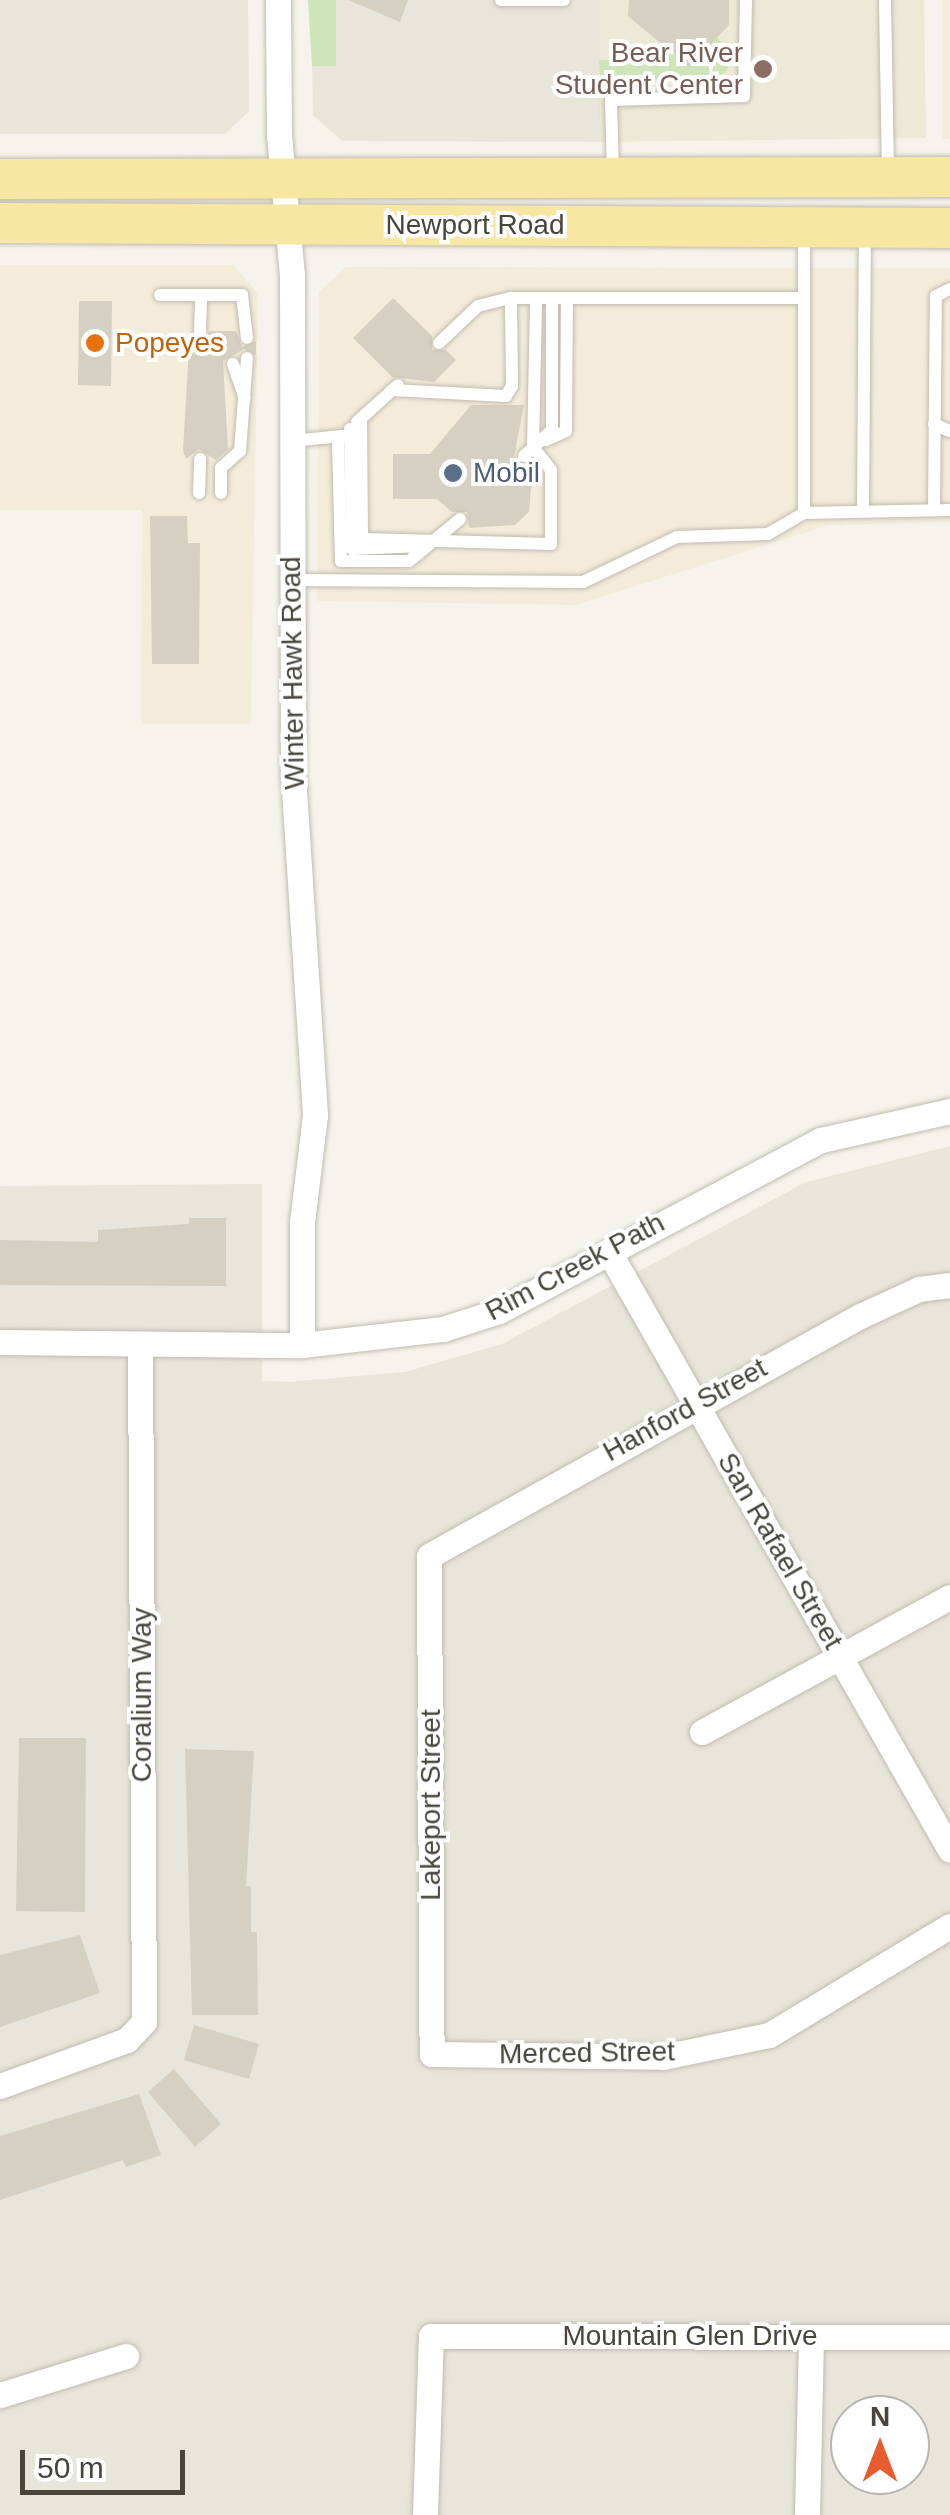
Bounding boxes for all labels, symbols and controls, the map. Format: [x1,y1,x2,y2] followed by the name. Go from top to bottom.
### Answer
[555,36,743,102] place label: Bear River Student Center
[752,58,774,80] marker: Bear River Student Center
[386,208,564,242] street label: Newport Road
[115,326,224,360] place label: Popeyes
[84,332,106,354] marker: Popeyes
[473,456,540,490] place label: Mobil
[442,462,464,484] marker: Mobil
[274,556,312,790] street label: Winter Hawk Road
[480,1206,670,1328] street label: Rim Creek Path
[597,1351,773,1469] street label: Hanford Street
[710,1447,850,1655] street label: San Rafael Street
[125,1608,159,1782] street label: Coralium Way
[414,1709,448,1901] street label: Lakeport Street
[499,2035,675,2071] street label: Merced Street
[562,2319,818,2353] street label: Mountain Glen Drive
[830,2395,930,2495] north arrow
[870,2401,890,2432] text: N
[25,2430,190,2492] scale bar
[37,2451,104,2484] text: 50 m

